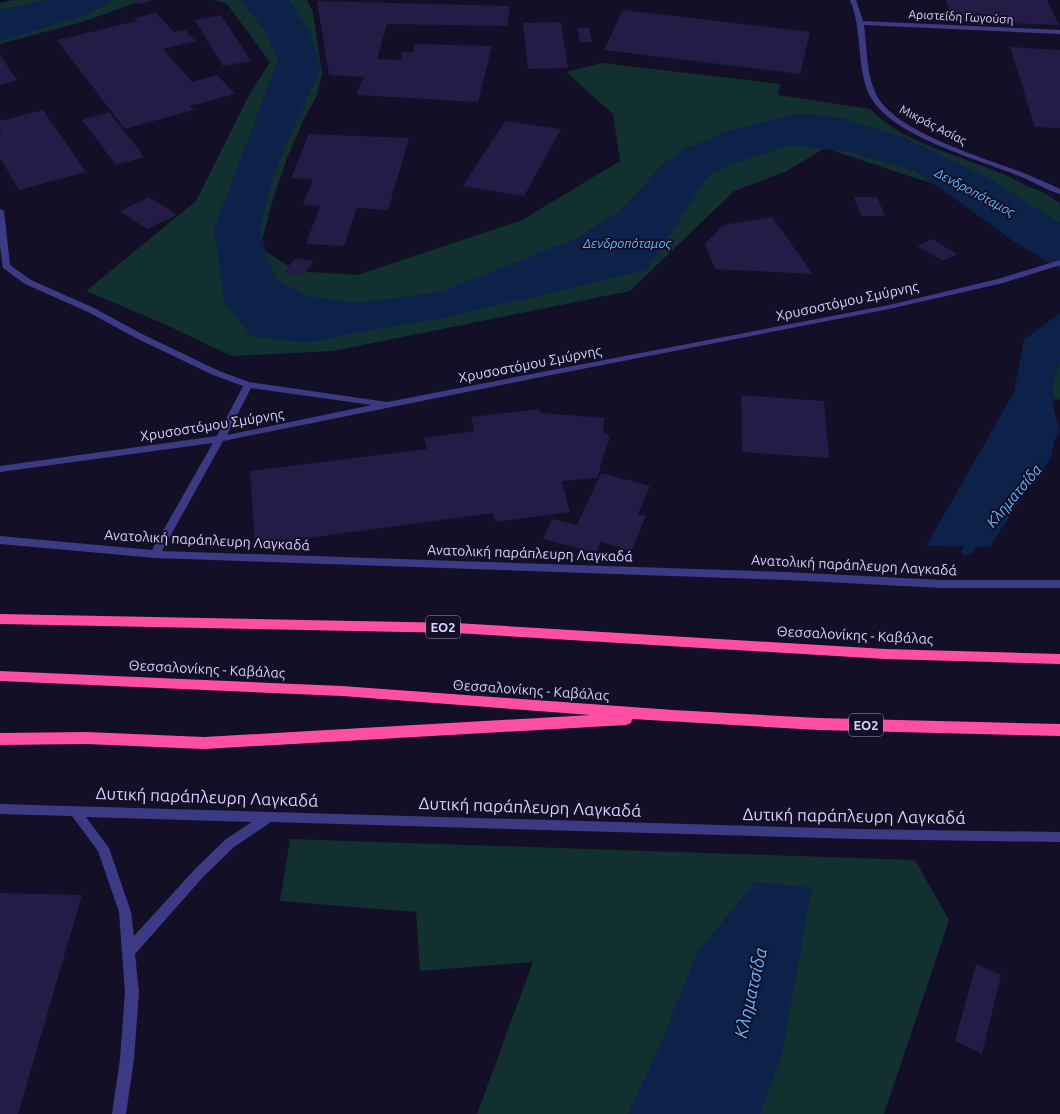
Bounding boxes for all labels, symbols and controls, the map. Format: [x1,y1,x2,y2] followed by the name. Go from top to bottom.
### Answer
[908,7,1014,26] street label: Αριστείδη Γωγούση
[897,102,969,148] street label: Μικράς Ασίας
[932,165,1018,220] water label: Δενδροπόταμος
[582,236,671,251] water label: Δενδροπόταμος
[774,278,920,324] street label: Χρυσοστόμου Σμύρνης
[457,342,604,386] street label: Χρυσοστόμου Σμύρνης
[139,406,286,444] street label: Χρυσοστόμου Σμύρνης
[982,461,1045,531] water label: Κληματσίδα
[104,527,311,553] street label: Ανατολική παράπλευρη Λαγκαδά
[427,541,634,565] street label: Ανατολική παράπλευρη Λαγκαδά
[751,552,958,578] street label: Ανατολική παράπλευρη Λαγκαδά
[426,616,460,638] road number: ΕΟ2
[776,623,934,647] street label: Θεσσαλονίκης - Καβάλας
[128,657,286,681] street label: Θεσσαλονίκης - Καβάλας
[452,677,610,703] street label: Θεσσαλονίκης - Καβάλας
[849,714,883,736] road number: ΕΟ2
[95,783,319,810] street label: Δυτική παράπλευρη Λαγκαδά
[418,793,642,820] street label: Δυτική παράπλευρη Λαγκαδά
[742,804,966,827] street label: Δυτική παράπλευρη Λαγκαδά
[730,946,770,1040] water label: Κληματσίδα

